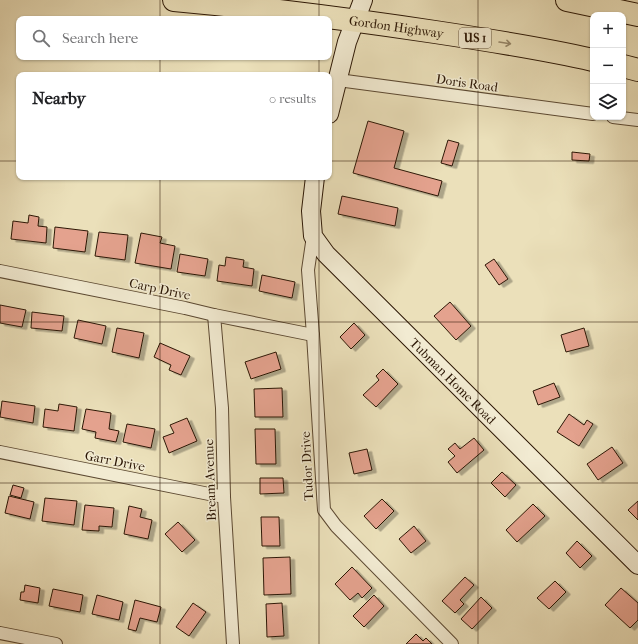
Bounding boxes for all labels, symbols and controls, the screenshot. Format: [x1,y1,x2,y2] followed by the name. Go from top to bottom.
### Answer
[348,12,446,41] street label: Gordon Highway
[590,12,626,120] map controls
[590,12,626,48] button: +
[16,16,332,60] search box
[30,27,52,49] icon: search
[459,28,491,48] road number: US 1
[62,29,138,47] text: Search here
[498,39,511,47] one-way arrow
[590,48,626,84] button: −
[435,71,500,95] street label: Doris Road
[590,84,626,120] button: layers
[32,88,86,108] text: Nearby
[269,91,316,106] text: 0 results
[128,275,193,303] street label: Carp Drive
[407,335,500,427] street label: Tubman Home Road
[298,430,316,501] street label: Tudor Drive
[201,438,219,521] street label: Bream Avenue
[84,448,147,474] street label: Garr Drive

